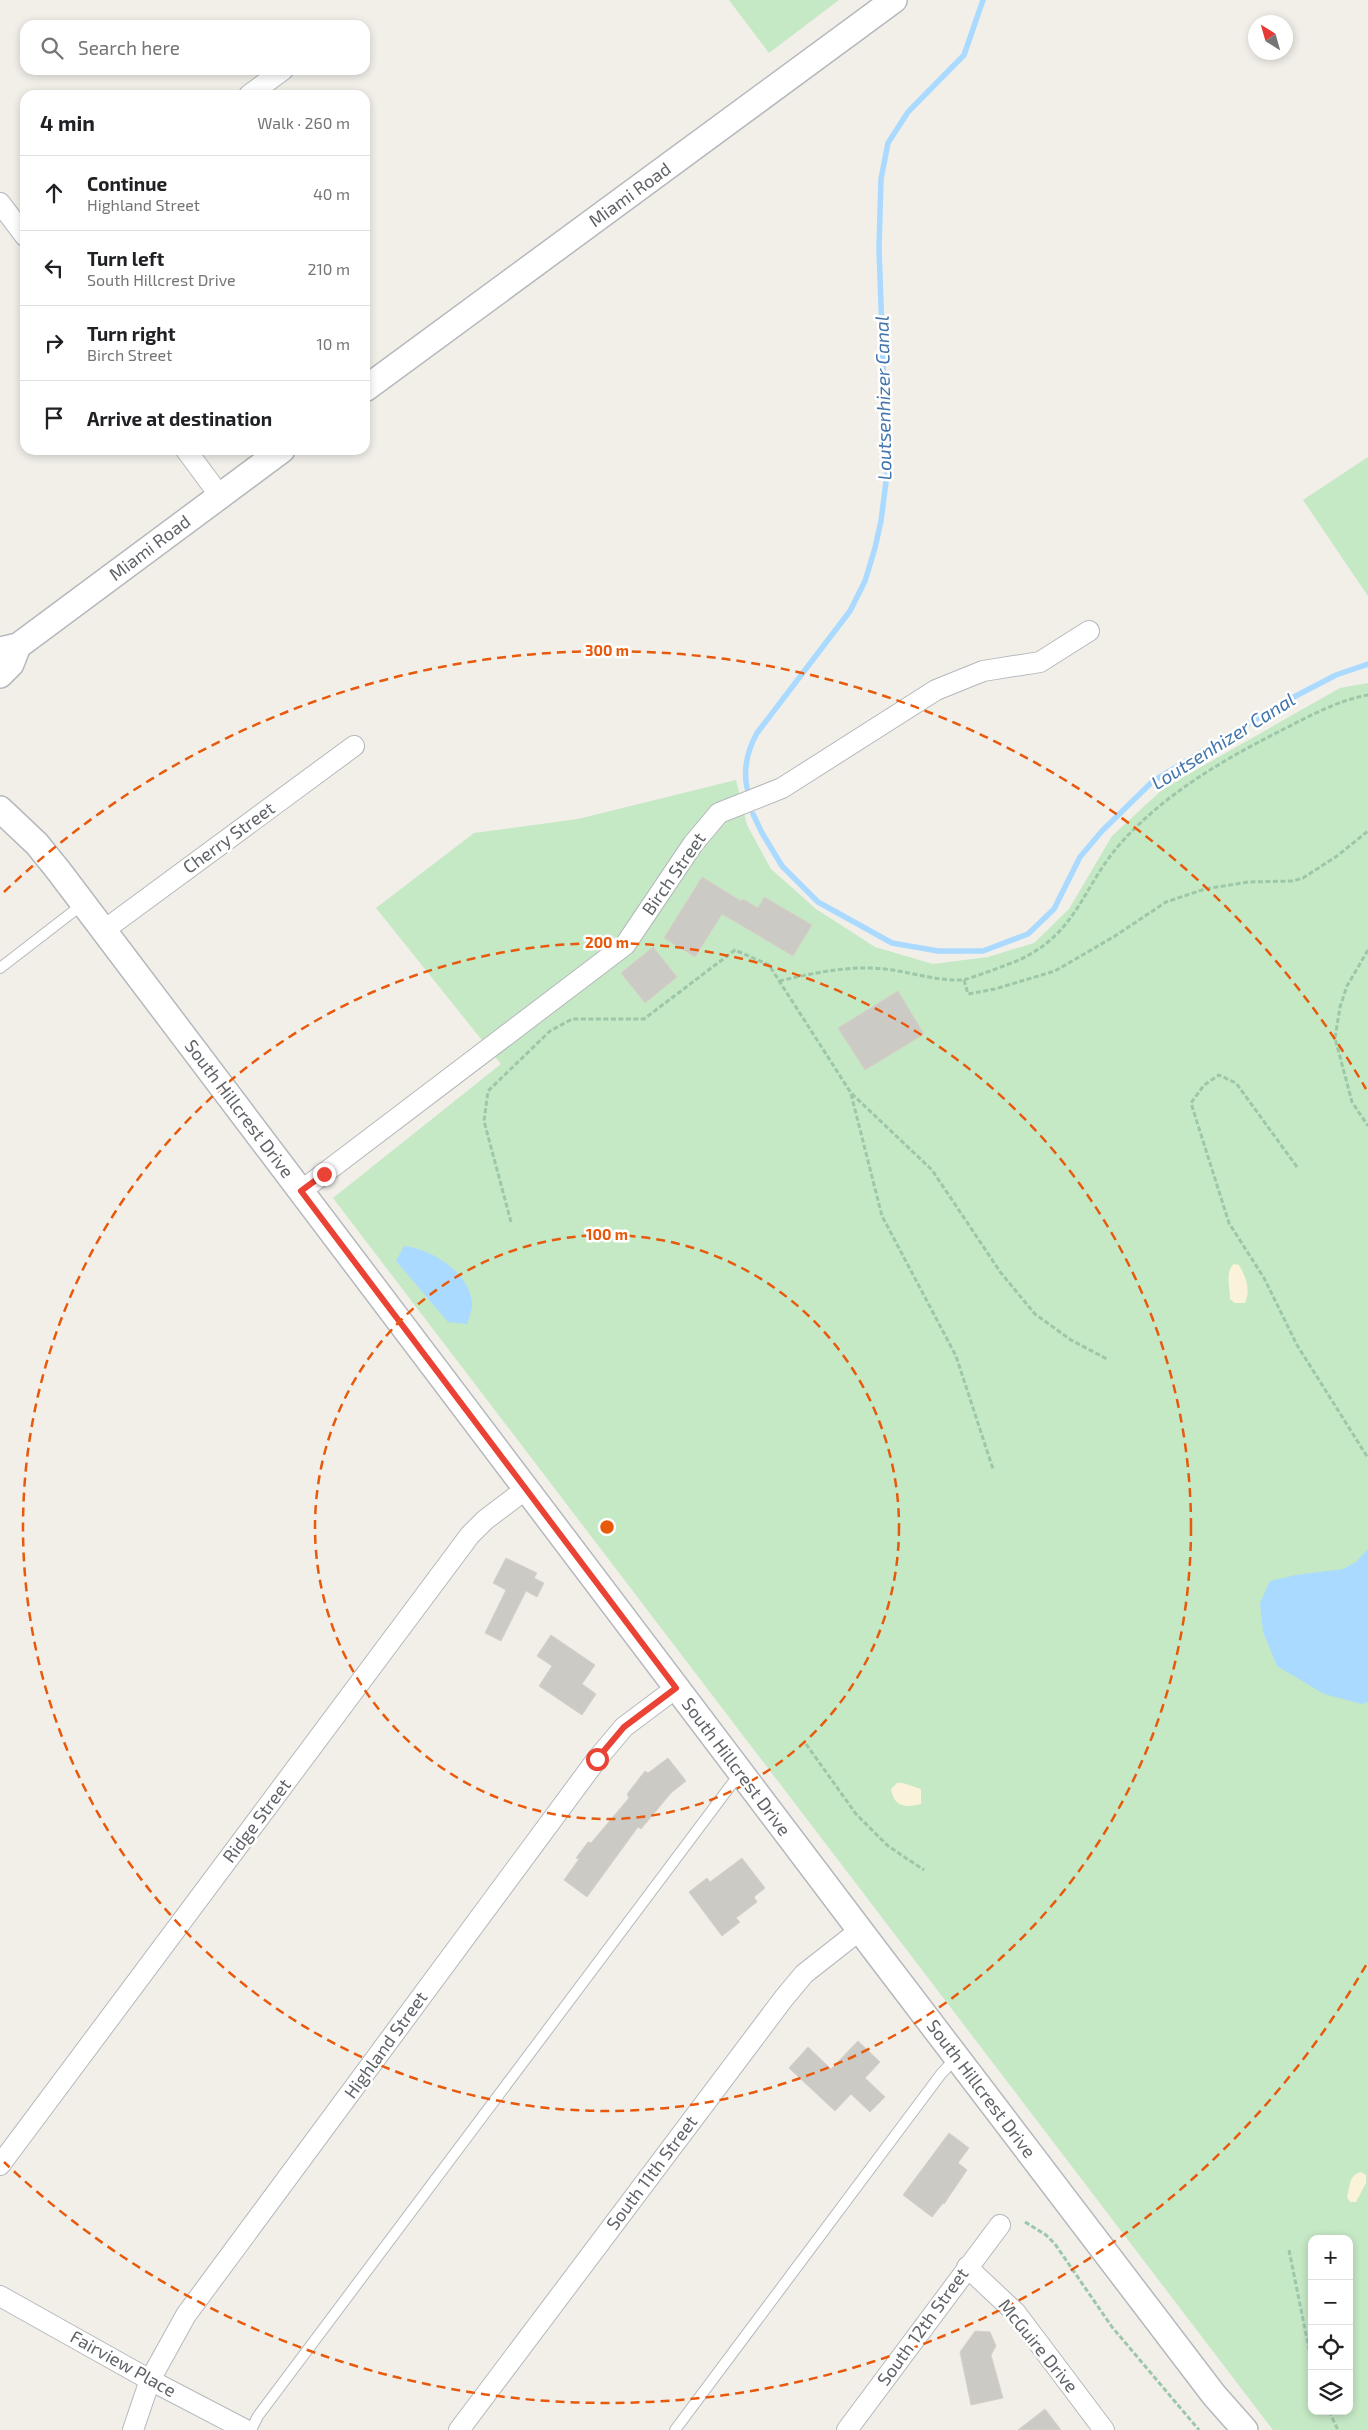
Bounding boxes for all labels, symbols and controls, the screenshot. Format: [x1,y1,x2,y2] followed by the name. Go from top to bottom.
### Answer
[1248,15,1293,60] north arrow
[20,20,370,75] search box
[38,34,66,62] icon: search
[78,36,180,59] text: Search here
[40,110,95,135] text: 4 min
[257,113,350,132] text: Walk · 260 m
[584,157,675,231] street label: Miami Road
[87,172,167,195] text: Continue
[40,179,68,207] icon: ahead
[313,184,350,203] text: 40 m
[87,195,200,214] text: Highland Street
[87,247,164,270] text: Turn left
[40,254,68,282] icon: left
[307,259,350,278] text: 210 m
[87,270,236,289] text: South Hillcrest Drive
[870,315,895,481] water label: Loutsenhizer Canal
[87,322,175,345] text: Turn right
[40,329,68,357] icon: right
[316,334,350,353] text: 10 m
[87,345,172,364] text: Birch Street
[40,404,68,432] icon: arrive
[87,407,272,430] text: Arrive at destination
[105,510,194,585] street label: Miami Road
[585,641,629,659] text: 300 m
[1147,687,1299,794] water label: Loutsenhizer Canal
[178,796,279,878] street label: Cherry Street
[637,828,710,919] street label: Birch Street
[585,933,629,951] text: 200 m
[181,1035,299,1182] street label: South Hillcrest Drive
[313,1163,336,1186] route end
[586,1225,628,1243] text: 100 m
[598,1518,616,1536] centre of rings
[678,1693,796,1840] street label: South Hillcrest Drive
[586,1748,609,1771] route start
[217,1774,295,1867] street label: Ridge Street
[339,1986,432,2102] street label: Highland Street
[923,2015,1041,2162] street label: South Hillcrest Drive
[601,2111,701,2234] street label: South 11th Street
[1308,2235,1353,2415] map controls
[1308,2235,1353,2280] button: +
[872,2263,972,2390] street label: South 12th Street
[1308,2280,1353,2325] button: −
[994,2294,1083,2397] street label: McGuire Drive
[67,2325,180,2401] street label: Fairview Place
[1308,2325,1353,2370] button: locate
[1308,2370,1353,2415] button: layers

